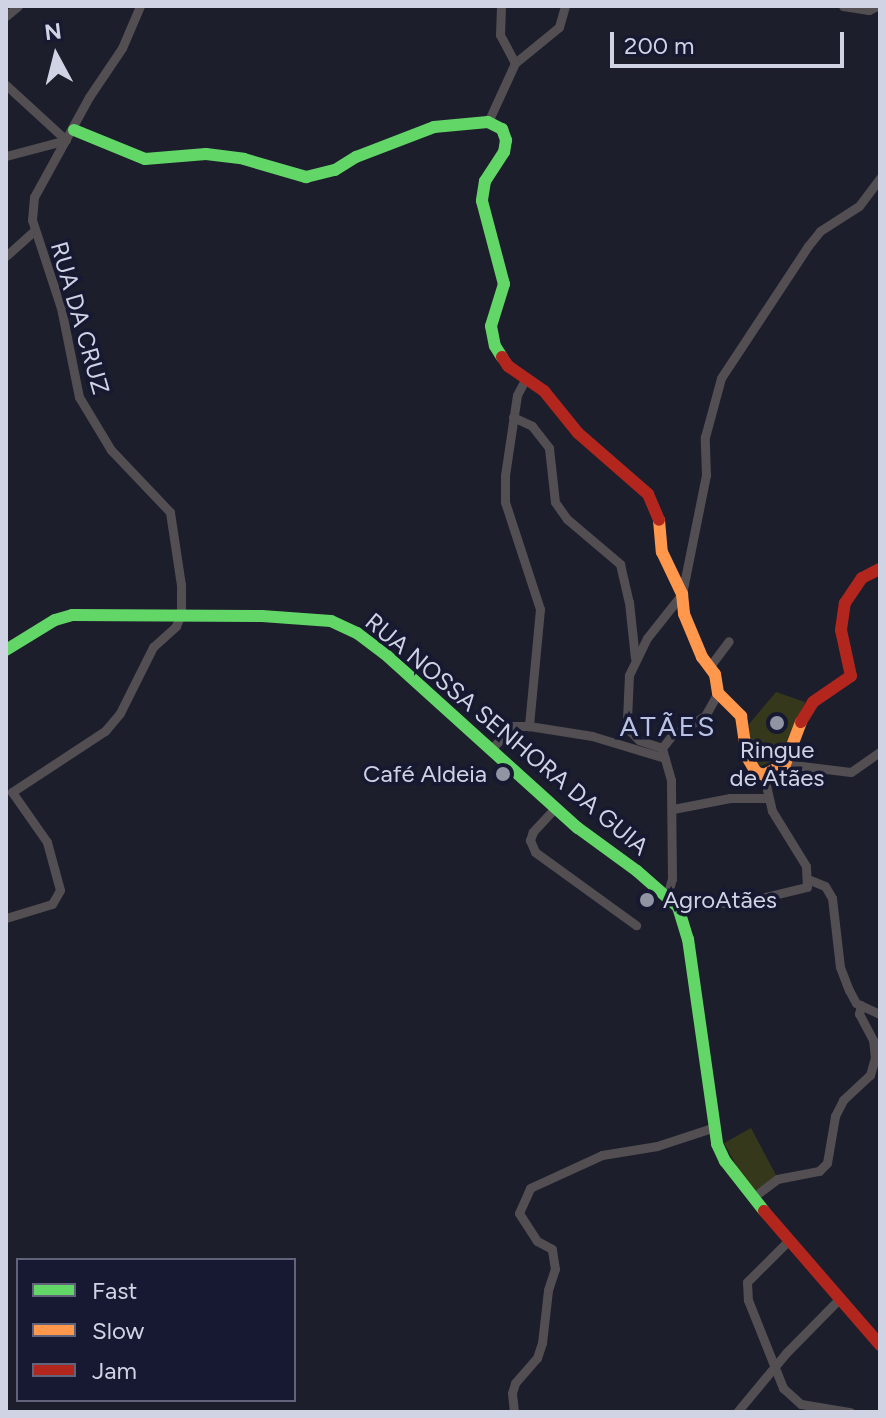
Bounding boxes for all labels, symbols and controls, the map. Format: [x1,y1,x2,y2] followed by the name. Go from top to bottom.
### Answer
[16,16,96,96] north arrow
[614,16,848,66] scale bar
[43,17,63,46] text: N
[624,31,695,60] text: 200 m
[44,238,116,398] street label: RUA DA CRUZ
[359,607,655,861] street label: RUA NOSSA SENHORA DA GUIA
[620,709,716,743] district label: ATÃES
[768,714,786,732] marker: Ringue de Atães
[730,736,824,792] place label: Ringue de Atães
[363,760,487,788] place label: Café Aldeia
[494,765,512,783] marker: Café Aldeia
[663,886,777,914] place label: AgroAtães
[638,891,656,909] marker: AgroAtães
[16,1258,296,1402] legend
[92,1276,137,1305] text: Fast
[92,1316,144,1345] text: Slow
[92,1356,137,1385] text: Jam

